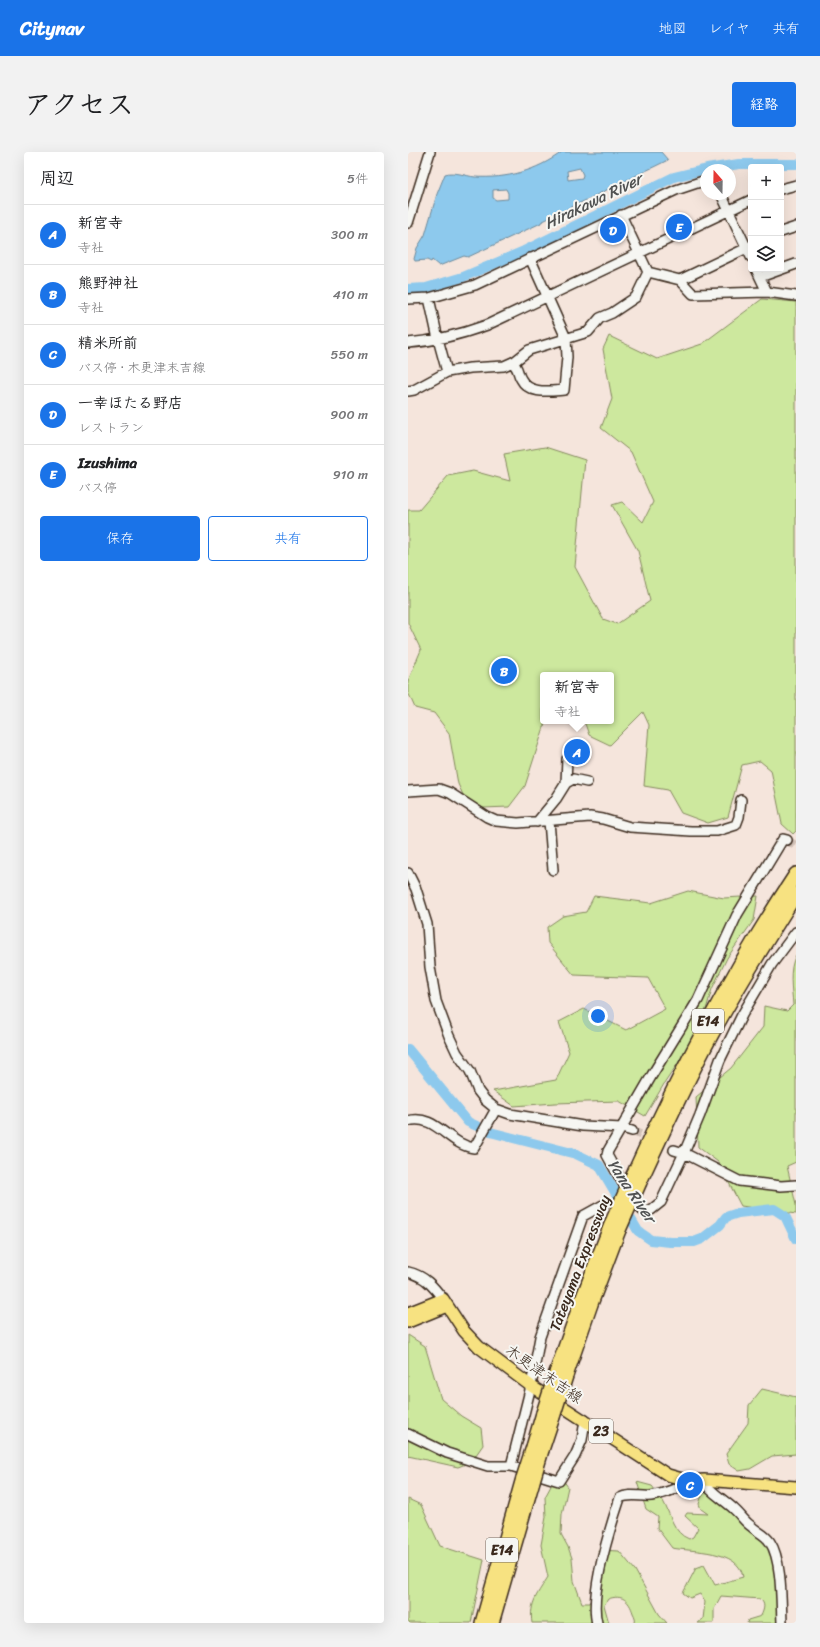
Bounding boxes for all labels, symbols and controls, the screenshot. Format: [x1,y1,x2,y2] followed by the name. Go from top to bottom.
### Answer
[20,12,84,45] text: Citynav
[659,16,687,41] text: 地図
[709,16,750,41] text: レイヤ
[772,16,800,41] text: 共有
[24,80,134,129] text: アクセス
[732,82,796,127] button: 経路
[40,163,74,193] text: 周辺
[539,163,650,237] water label: Hirakawa River
[700,164,736,200] north arrow
[748,164,784,272] map controls
[748,164,784,200] button: +
[347,167,368,190] text: 5件
[748,200,784,236] button: −
[78,210,123,236] text: 新宮寺
[666,212,692,242] pin: E
[600,215,626,245] pin: D
[49,223,57,246] text: A
[331,223,368,246] text: 300 m
[78,236,104,259] text: 寺社
[748,236,784,272] button: layers
[78,270,138,296] text: 熊野神社
[49,283,57,306] text: B
[333,283,368,306] text: 410 m
[78,296,104,319] text: 寺社
[78,330,138,356] text: 精米所前
[49,343,57,366] text: C
[331,343,368,366] text: 550 m
[78,356,205,379] text: バス停 · 木更津末吉線
[78,390,183,416] text: 一幸ほたる野店
[49,403,57,426] text: D
[330,403,368,426] text: 900 m
[78,416,144,439] text: レストラン
[78,450,137,476] text: Izushima
[49,463,57,486] text: E
[333,463,368,486] text: 910 m
[78,476,117,499] text: バス停
[40,516,200,561] button: 保存
[208,516,368,561] button: 共有
[491,656,517,686] pin: B
[540,672,614,724] popup
[554,674,600,700] text: 新宮寺
[554,700,581,723] text: 寺社
[564,737,590,767] pin: A
[588,1006,608,1026] your location
[692,1009,724,1033] road number: E14
[600,1153,666,1231] water label: Yana River
[542,1191,618,1335] street label: Tateyama Expressway
[500,1338,588,1410] street label: 木更津末吉線
[589,1419,613,1443] road number: 23
[677,1470,703,1500] pin: C
[486,1538,518,1562] road number: E14

